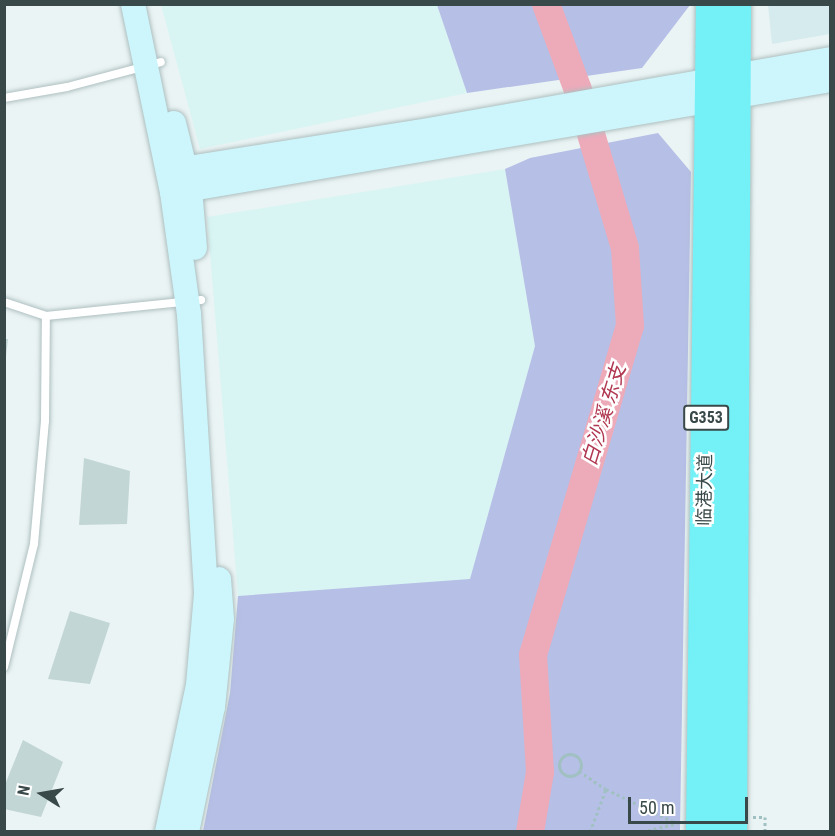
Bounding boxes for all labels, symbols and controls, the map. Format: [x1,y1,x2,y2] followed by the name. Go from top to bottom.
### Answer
[577,362,631,468] water label: 白沙溪 东支
[682,405,730,431] road number: G353
[694,454,716,526] street label: 临港大道
[12,764,72,824] north arrow
[14,784,34,797] text: N
[631,785,751,823] scale bar
[639,797,674,818] text: 50 m

